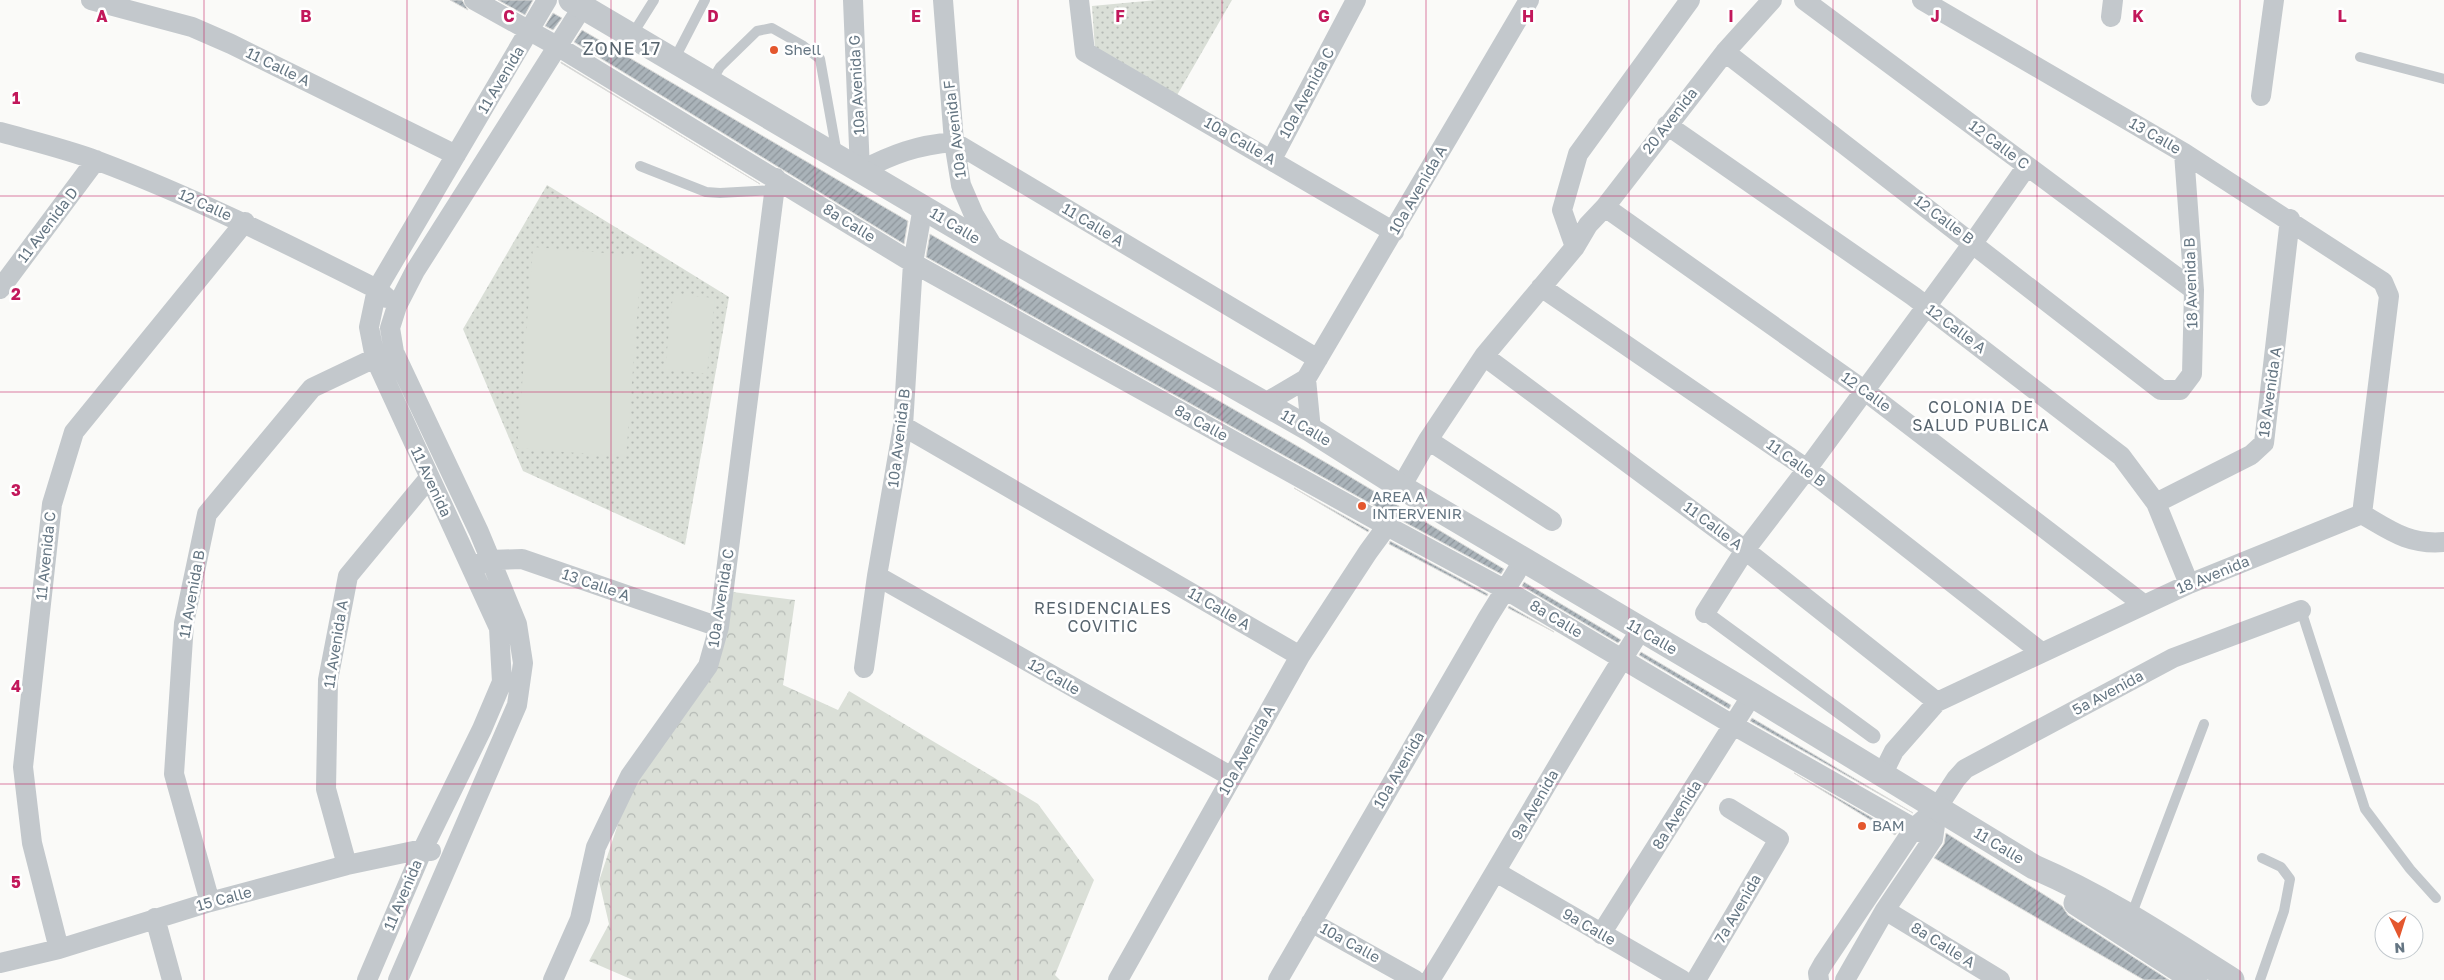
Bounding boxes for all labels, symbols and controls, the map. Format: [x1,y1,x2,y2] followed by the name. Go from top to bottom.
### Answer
[96,6,108,26] text: A
[300,6,312,26] text: B
[503,6,515,26] text: C
[707,6,719,26] text: D
[911,6,921,26] text: E
[1115,6,1125,26] text: F
[1318,6,1330,26] text: G
[1522,6,1534,26] text: H
[1728,6,1734,26] text: I
[1930,6,1940,26] text: J
[2132,6,2144,26] text: K
[2337,6,2347,26] text: L
[844,35,868,135] street label: 10a Avenida G
[583,37,661,59] district label: ZONE 17
[784,40,821,58] place label: Shell
[244,43,313,89] street label: 11 Calle A
[473,43,527,116] street label: 11 Avenida
[768,44,780,56] marker: Shell
[1275,44,1337,141] street label: 10a Avenida C
[939,79,969,179] street label: 10a Avenida F
[1638,84,1701,157] street label: 20 Avenida
[12,88,20,108] text: 1
[1202,112,1279,168] street label: 10a Calle A
[2126,113,2185,157] street label: 13 Calle
[1966,116,2033,173] street label: 12 Calle C
[1384,142,1450,237] street label: 10a Avenida A
[13,183,81,266] street label: 11 Avenida D
[176,184,235,224] street label: 12 Calle
[1911,191,1978,248] street label: 12 Calle B
[820,199,879,245] street label: 8a Calle
[1059,199,1128,250] street label: 11 Calle A
[927,203,984,247] street label: 11 Calle
[2179,237,2201,329] street label: 18 Avenida B
[11,284,21,304] text: 2
[1923,300,1990,357] street label: 12 Calle A
[2254,346,2284,438] street label: 18 Avenida A
[1838,367,1895,415] street label: 12 Calle
[883,387,913,488] street label: 10a Avenida B
[1912,397,2050,435] district label: COLONIA DE SALUD PUBLICA
[1172,400,1232,444] street label: 8a Calle
[1278,405,1335,449] street label: 11 Calle
[1763,435,1830,490] street label: 11 Calle B
[408,444,456,519] street label: 11 Avenida
[11,480,21,500] text: 3
[1372,487,1462,522] place label: AREA A INTERVENIR
[1681,497,1747,553] street label: 11 Calle A
[1356,500,1368,512] marker: AREA A INTERVENIR
[31,511,59,601] street label: 11 Avenida C
[703,547,737,648] street label: 10a Avenida C
[174,548,208,639] street label: 11 Avenida B
[2174,551,2252,597] street label: 18 Avenida
[560,564,633,604] street label: 13 Calle A
[1185,583,1254,633] street label: 11 Calle A
[1527,595,1586,641] street label: 8a Calle
[319,598,351,689] street label: 11 Avenida A
[1034,598,1172,636] district label: RESIDENCIALES COVITIC
[1624,615,1681,658] street label: 11 Calle
[1026,654,1084,698] street label: 12 Calle
[2069,666,2146,718] street label: 5a Avenida
[11,676,21,696] text: 4
[1214,702,1278,797] street label: 10a Avenida A
[1369,728,1427,811] street label: 10a Avenida
[1507,766,1561,843] street label: 9a Avenida
[1648,777,1705,852] street label: 8a Avenida
[1872,816,1905,834] place label: BAM
[1856,820,1868,832] marker: BAM
[1971,823,2028,867] street label: 11 Calle
[379,856,425,933] street label: 11 Avenida
[1710,871,1764,946] street label: 7a Avenida
[11,872,21,892] text: 5
[194,882,254,914] street label: 15 Calle
[1560,904,1619,949] street label: 9a Calle
[2374,910,2424,960] north arrow
[1908,917,1979,971] street label: 8a Calle A
[1317,918,1384,966] street label: 10a Calle
[2394,940,2406,957] text: N

